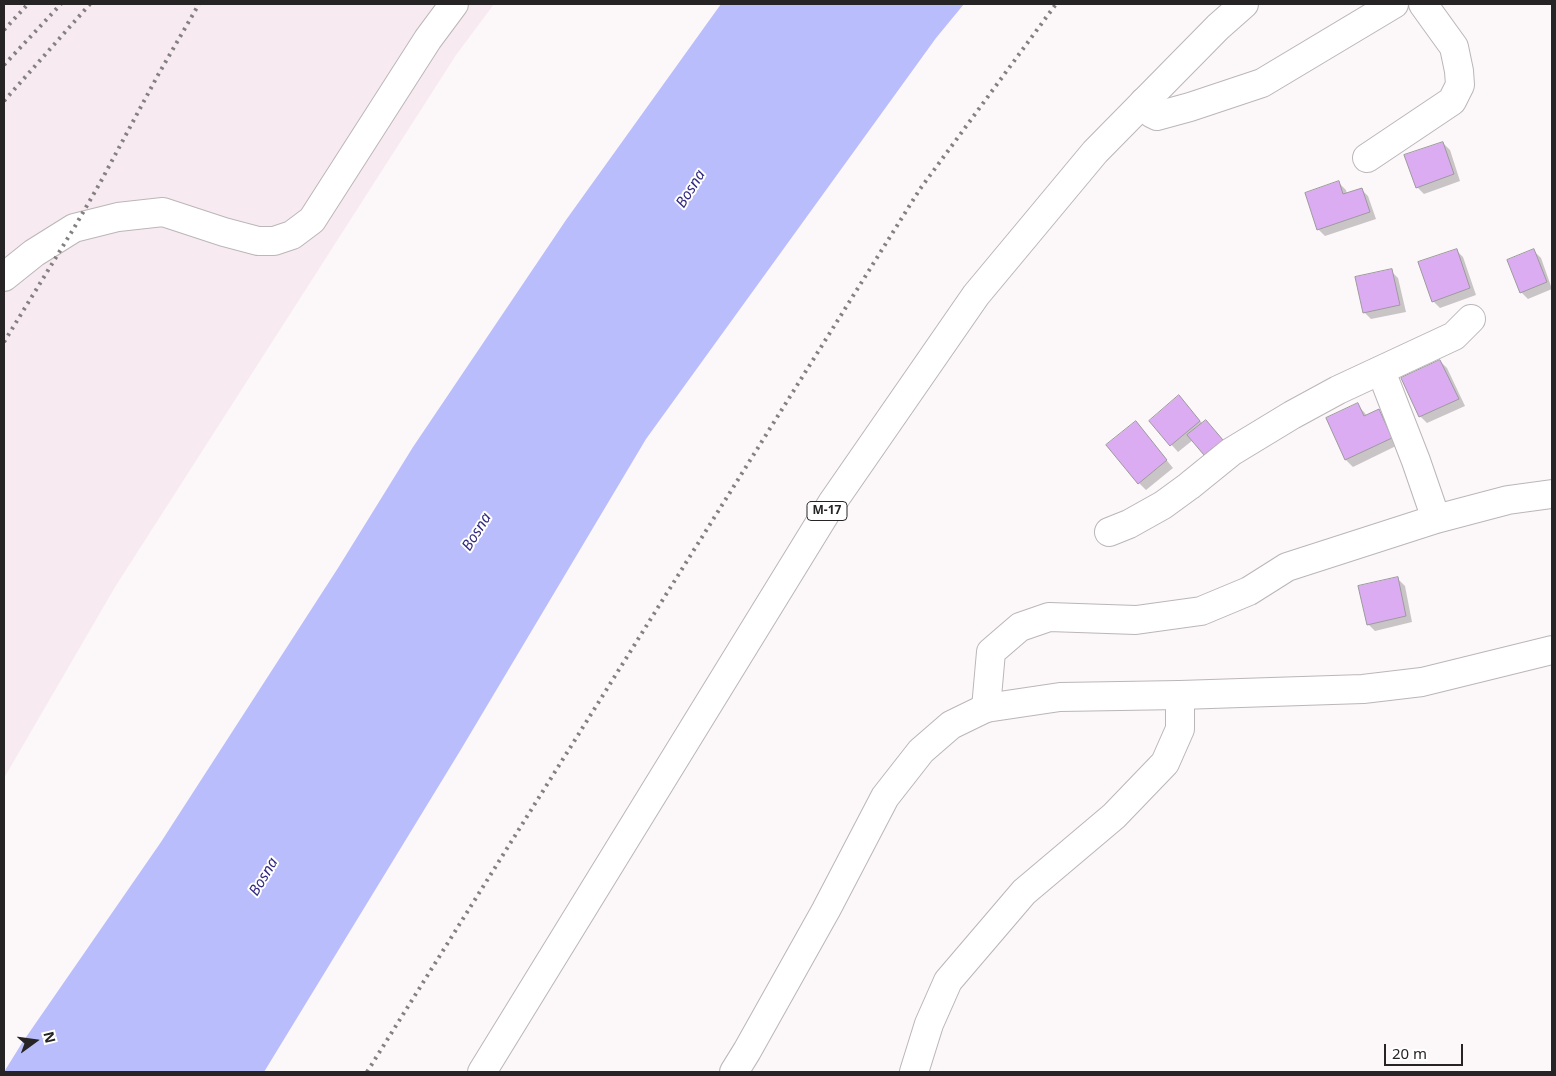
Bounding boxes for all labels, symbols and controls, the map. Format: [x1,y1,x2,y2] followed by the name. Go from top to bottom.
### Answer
[672,167,710,211] water label: Bosna
[807,502,847,520] road number: M-17
[458,510,496,554] water label: Bosna
[246,855,282,899] water label: Bosna
[10,1016,60,1066] north arrow
[39,1029,61,1045] text: N
[1386,1034,1465,1066] scale bar
[1392,1043,1427,1063] text: 20 m

